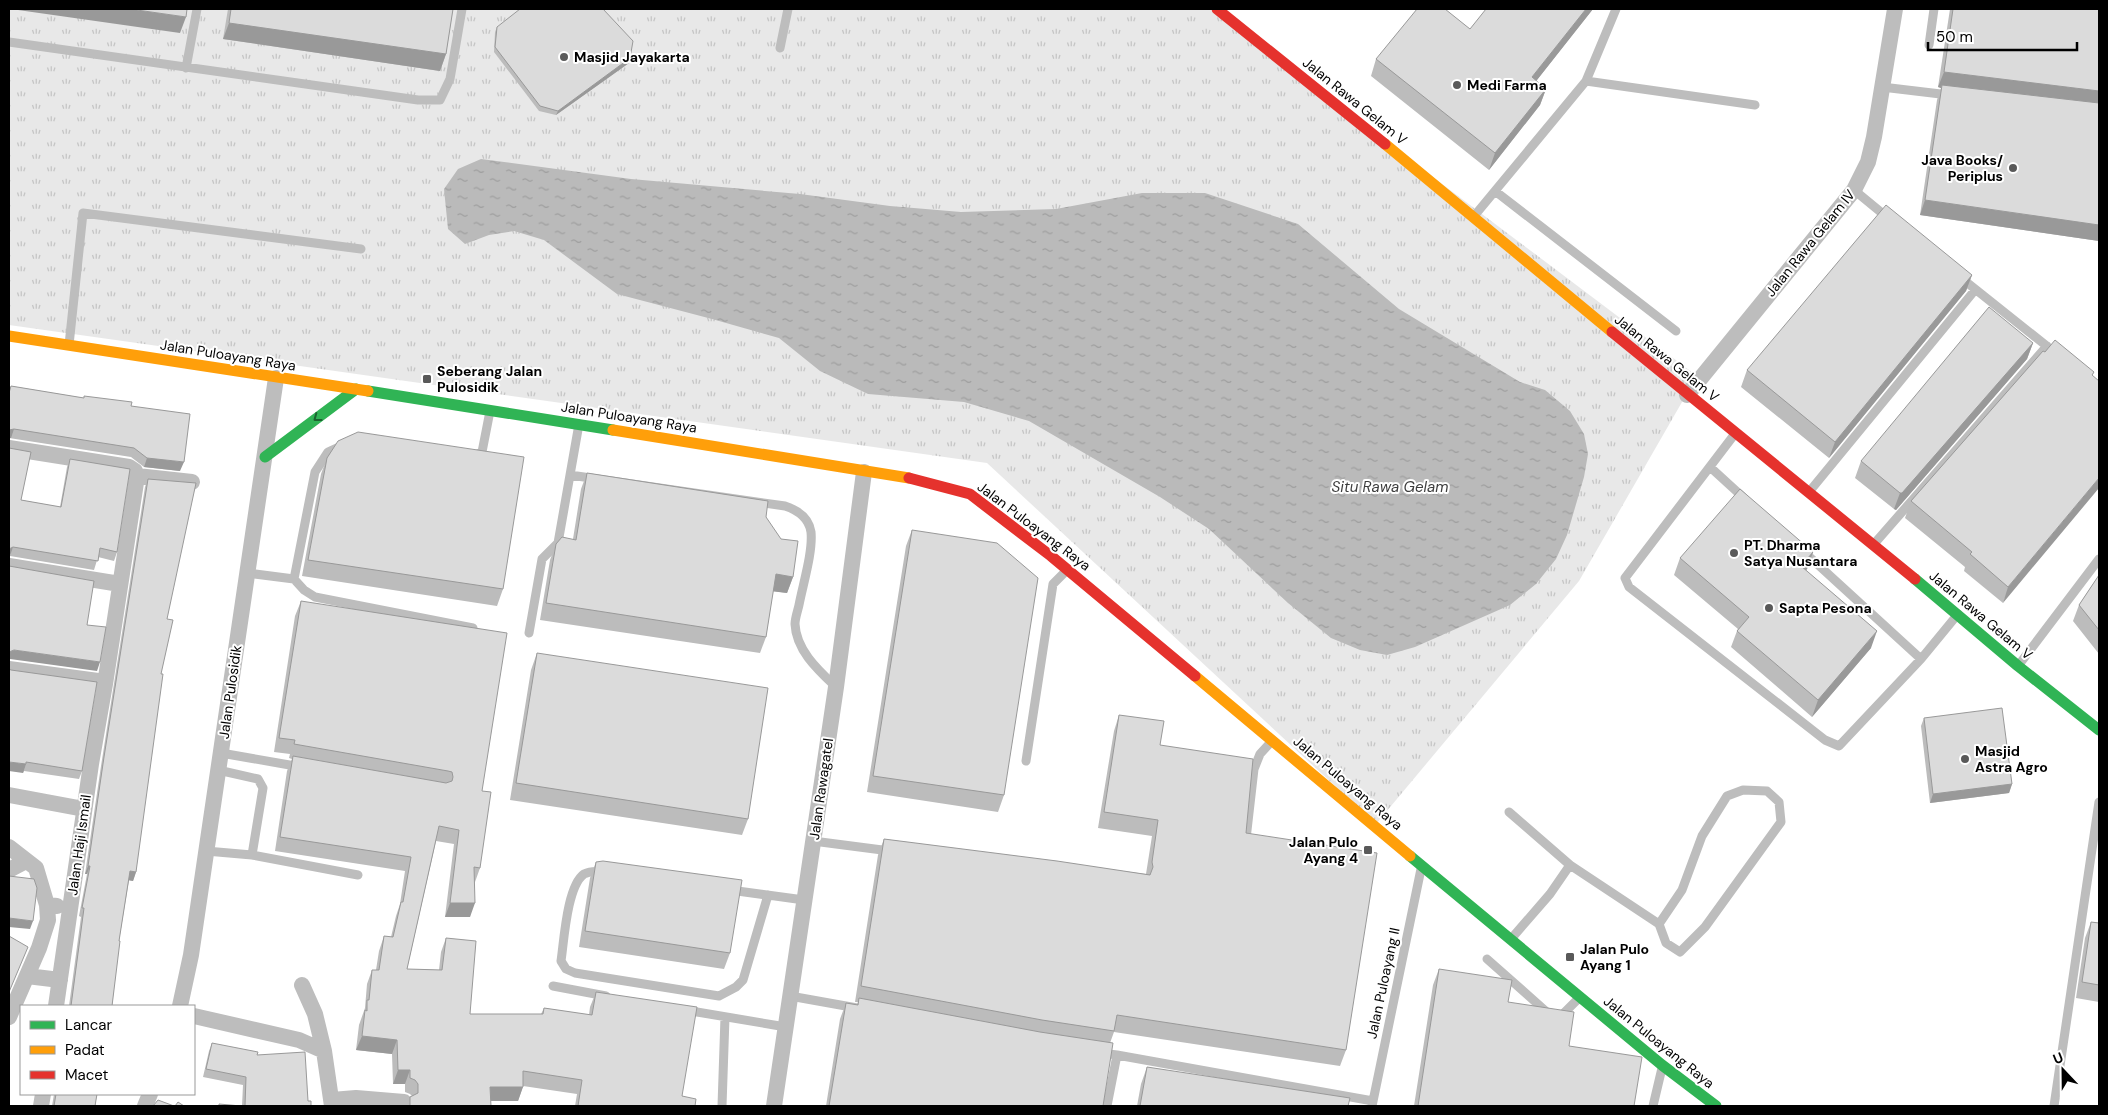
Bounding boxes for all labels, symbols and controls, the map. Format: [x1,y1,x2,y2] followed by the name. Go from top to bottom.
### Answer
[1928,20,2077,52] scale bar
[1936,27,1973,47] text: 50 m
[574,48,690,66] place label: Masjid Jayakarta
[558,51,570,63] marker: Masjid Jayakarta
[1299,53,1411,149] street label: Jalan Rawa Gelam V
[1467,76,1547,94] place label: Medi Farma
[1451,79,1463,91] marker: Medi Farma
[1921,151,2003,185] place label: Java Books/ Periplus
[2007,162,2019,174] marker: Java Books/ Periplus
[1761,185,1859,300] street label: Jalan Rawa Gelam IV
[1611,310,1723,406] street label: Jalan Rawa Gelam V
[159,335,297,375] street label: Jalan Puloayang Raya
[437,362,542,396] place label: Seberang Jalan Pulosidik
[421,373,433,385] marker: Seberang Jalan Pulosidik
[560,397,698,437] street label: Jalan Puloayang Raya
[313,412,322,422] one-way arrow
[1332,477,1448,497] water label: Situ Rawa Gelam
[974,478,1094,574] street label: Jalan Puloayang Raya
[1744,536,1857,570] place label: PT. Dharma Satya Nusantara
[1728,547,1740,559] marker: PT. Dharma Satya Nusantara
[1926,567,2037,664] street label: Jalan Rawa Gelam V
[1779,599,1872,617] place label: Sapta Pesona
[1763,602,1775,614] marker: Sapta Pesona
[215,644,245,740] street label: Jalan Pulosidik
[1290,732,1406,834] street label: Jalan Puloayang Raya
[805,737,837,841] street label: Jalan Rawagatel
[1975,742,2048,776] place label: Masjid Astra Agro
[1959,753,1971,765] marker: Masjid Astra Agro
[63,793,95,897] street label: Jalan Haji Ismail
[1289,833,1358,867] place label: Jalan Pulo Ayang 4
[1362,844,1374,856] marker: Jalan Pulo Ayang 4
[1362,926,1404,1040] street label: Jalan Puloayang II
[1580,940,1649,974] place label: Jalan Pulo Ayang 1
[1564,951,1576,963] marker: Jalan Pulo Ayang 1
[1600,992,1718,1092] street label: Jalan Puloayang Raya
[20,1005,195,1095] legend
[65,1015,112,1035] text: Lancar
[65,1040,105,1060] text: Padat
[2038,1045,2088,1095] north arrow
[2050,1048,2066,1068] text: U
[65,1065,109,1085] text: Macet

